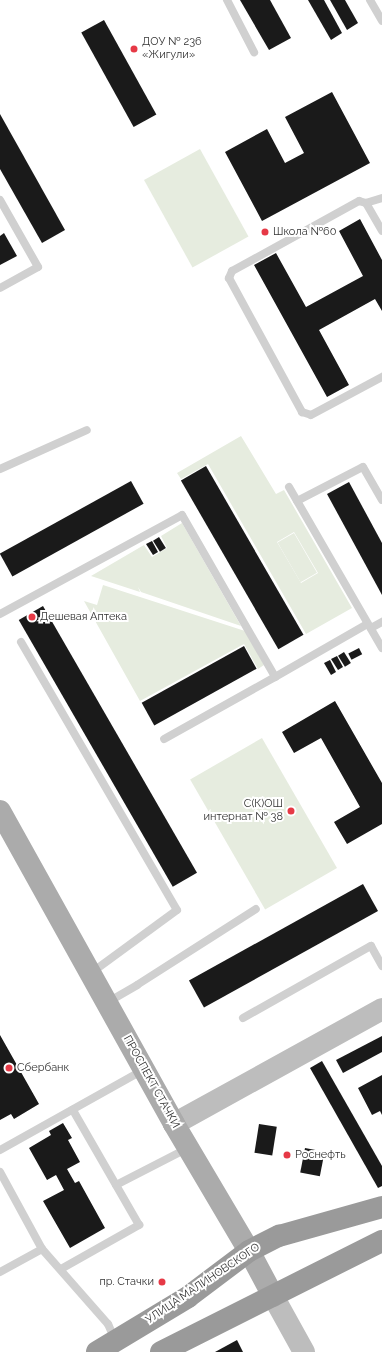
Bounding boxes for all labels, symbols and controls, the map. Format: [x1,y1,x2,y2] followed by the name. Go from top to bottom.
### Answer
[142,36,202,62] place label: ДОУ № 236 «Жигули»
[129,44,139,54] marker: ДОУ № 236 «Жигули»
[273,225,336,239] place label: Школа №60
[260,227,270,237] marker: Школа №60
[40,610,127,624] place label: Дешевая Аптека
[27,612,37,622] marker: Дешевая Аптека
[203,798,283,824] place label: С(К)ОШ интернат № 38
[286,806,296,816] marker: С(К)ОШ интернат № 38
[120,1033,182,1131] street label: ПРОСПЕКТ СТАЧКИ
[17,1061,69,1075] place label: Сбербанк
[4,1063,14,1073] marker: Сбербанк
[295,1148,346,1162] place label: Роснефть
[282,1150,292,1160] marker: Роснефть
[143,1241,263,1327] street label: УЛИЦА МАЛИНОВСКОГО
[99,1275,154,1289] place label: пр. Стачки
[157,1277,167,1287] marker: пр. Стачки

